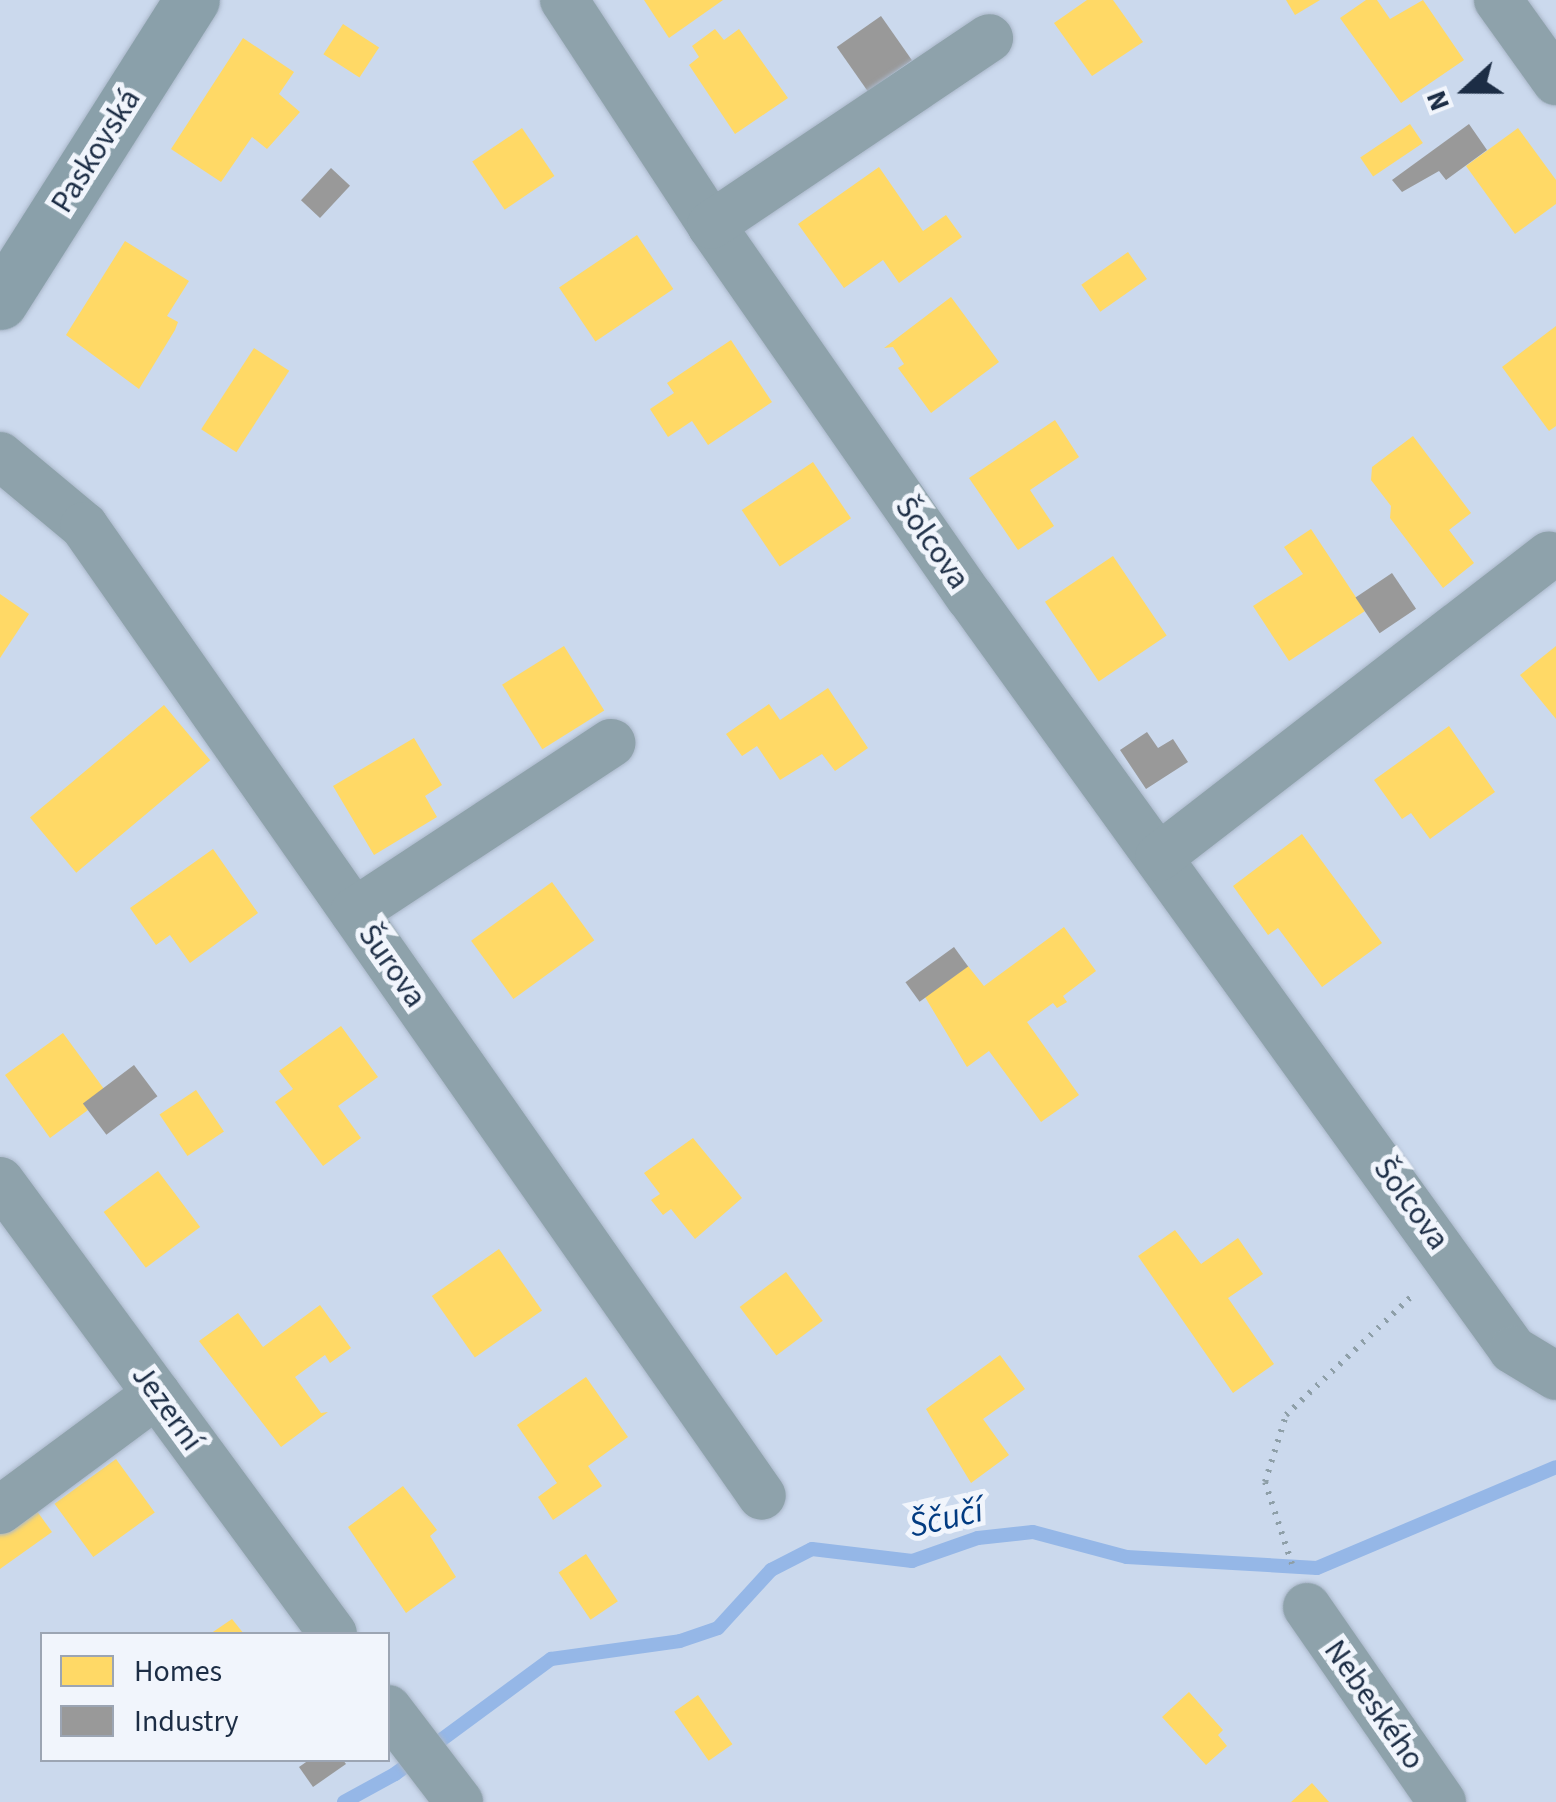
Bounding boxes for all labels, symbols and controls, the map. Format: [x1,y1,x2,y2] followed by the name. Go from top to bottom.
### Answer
[1416,40,1516,140] north arrow
[43,82,149,220] street label: Paskovská
[1416,85,1460,117] text: N
[886,489,978,597] street label: Šolcova
[350,917,434,1015] street label: Šurova
[1365,1151,1457,1257] street label: Šolcova
[123,1358,211,1458] street label: Jezerní
[905,1489,987,1547] water label: Ščučí
[40,1632,390,1762] legend
[1315,1633,1433,1777] street label: Nebeského
[134,1650,222,1693] text: Homes
[134,1700,239,1743] text: Industry

